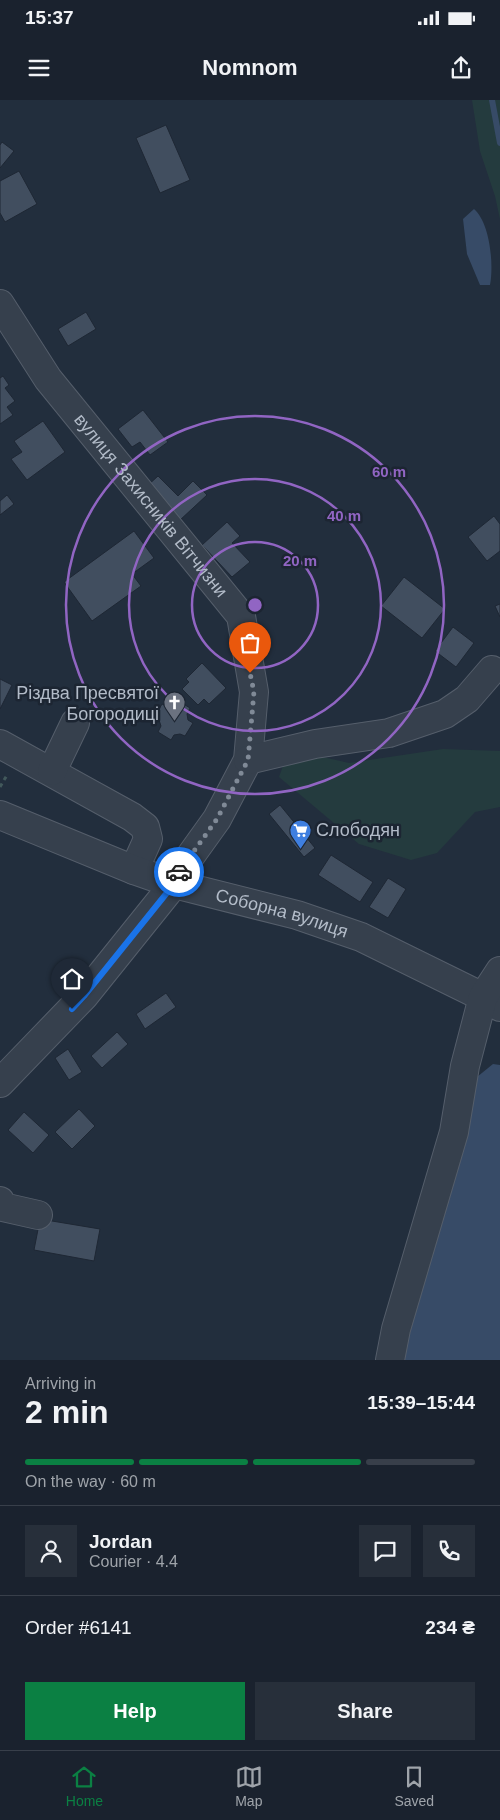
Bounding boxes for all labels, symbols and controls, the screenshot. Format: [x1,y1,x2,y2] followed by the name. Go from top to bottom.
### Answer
[25,7,74,28] text: 15:37
[25,54,53,82] icon: menu
[447,54,475,82] icon: share
[202,55,298,80] text: Nomnom
[70,410,232,601] street label: вулиця Захисників Вітчизни
[372,463,406,480] text: 60 m
[327,507,361,524] text: 40 m
[283,552,317,569] text: 20 m
[246,596,264,614] centre of rings
[229,622,271,673] pin
[236,629,264,657] icon: bag
[16,683,159,724] place label: Різдва Пресвятої Богородиці
[163,691,187,722] church icon: Різдва Пресвятої Богородиці
[288,818,312,849] supermarket icon: Слободян
[316,820,400,840] place label: Слободян
[154,847,204,897] courier
[165,858,193,886] icon: car
[214,885,351,942] street label: Соборна вулиця
[51,958,93,1009] pin
[58,965,86,993] icon: home
[25,1375,96,1392] text: Arriving in
[367,1392,475,1413] text: 15:39–15:44
[25,1394,109,1430] text: 2 min
[25,1473,156,1490] text: On the way · 60 m
[25,1525,77,1577] button: person
[359,1525,411,1577] button: chat
[423,1525,475,1577] button: phone
[89,1531,152,1552] text: Jordan
[89,1553,178,1570] text: Courier · 4.4
[25,1617,132,1638] text: Order #6141
[425,1617,475,1638] text: 234 ₴
[25,1682,245,1740] button: Help
[255,1682,475,1740] button: Share
[66,1763,103,1809] tab: Home
[235,1763,263,1809] tab: Map
[394,1763,434,1809] tab: Saved

